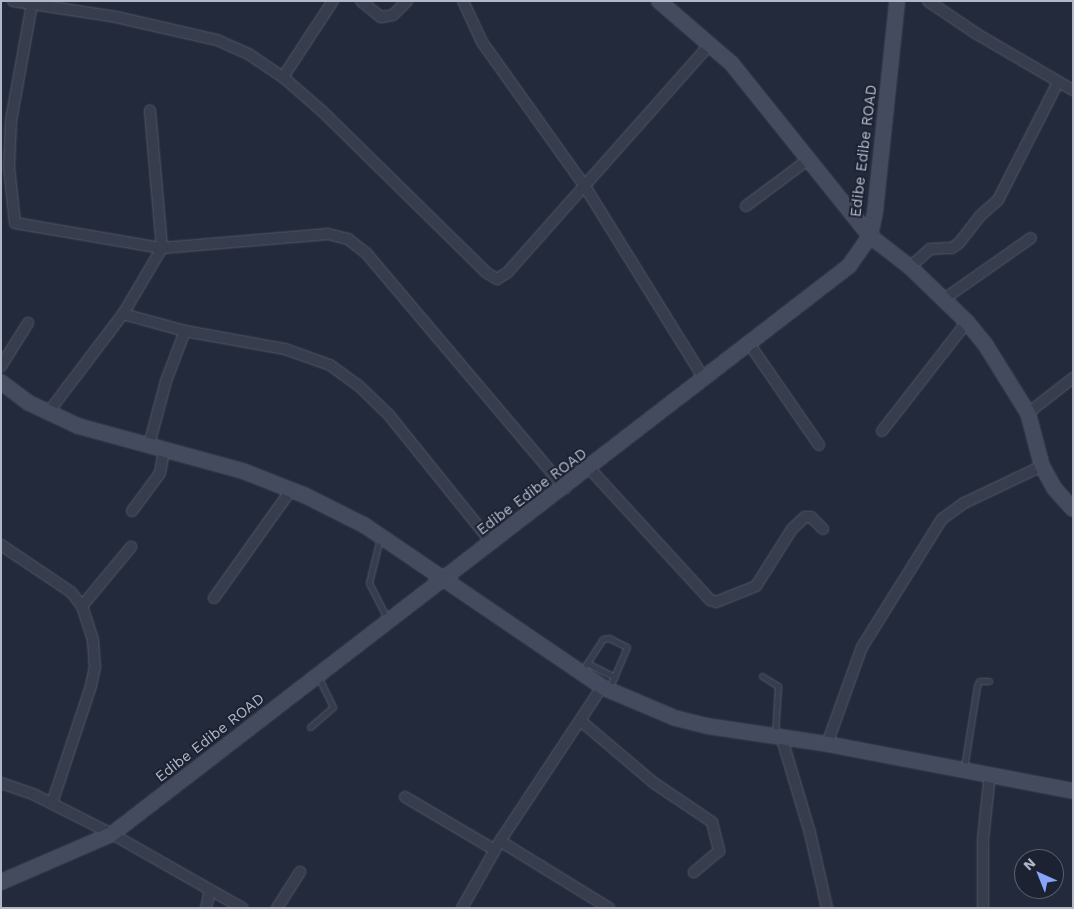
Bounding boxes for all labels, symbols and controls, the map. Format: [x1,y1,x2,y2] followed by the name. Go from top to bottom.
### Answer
[847,84,881,218] street label: Edibe Edibe ROAD
[473,445,591,539] street label: Edibe Edibe ROAD
[152,690,268,786] street label: Edibe Edibe ROAD
[1014,849,1064,899] north arrow
[1020,855,1039,873] text: N

